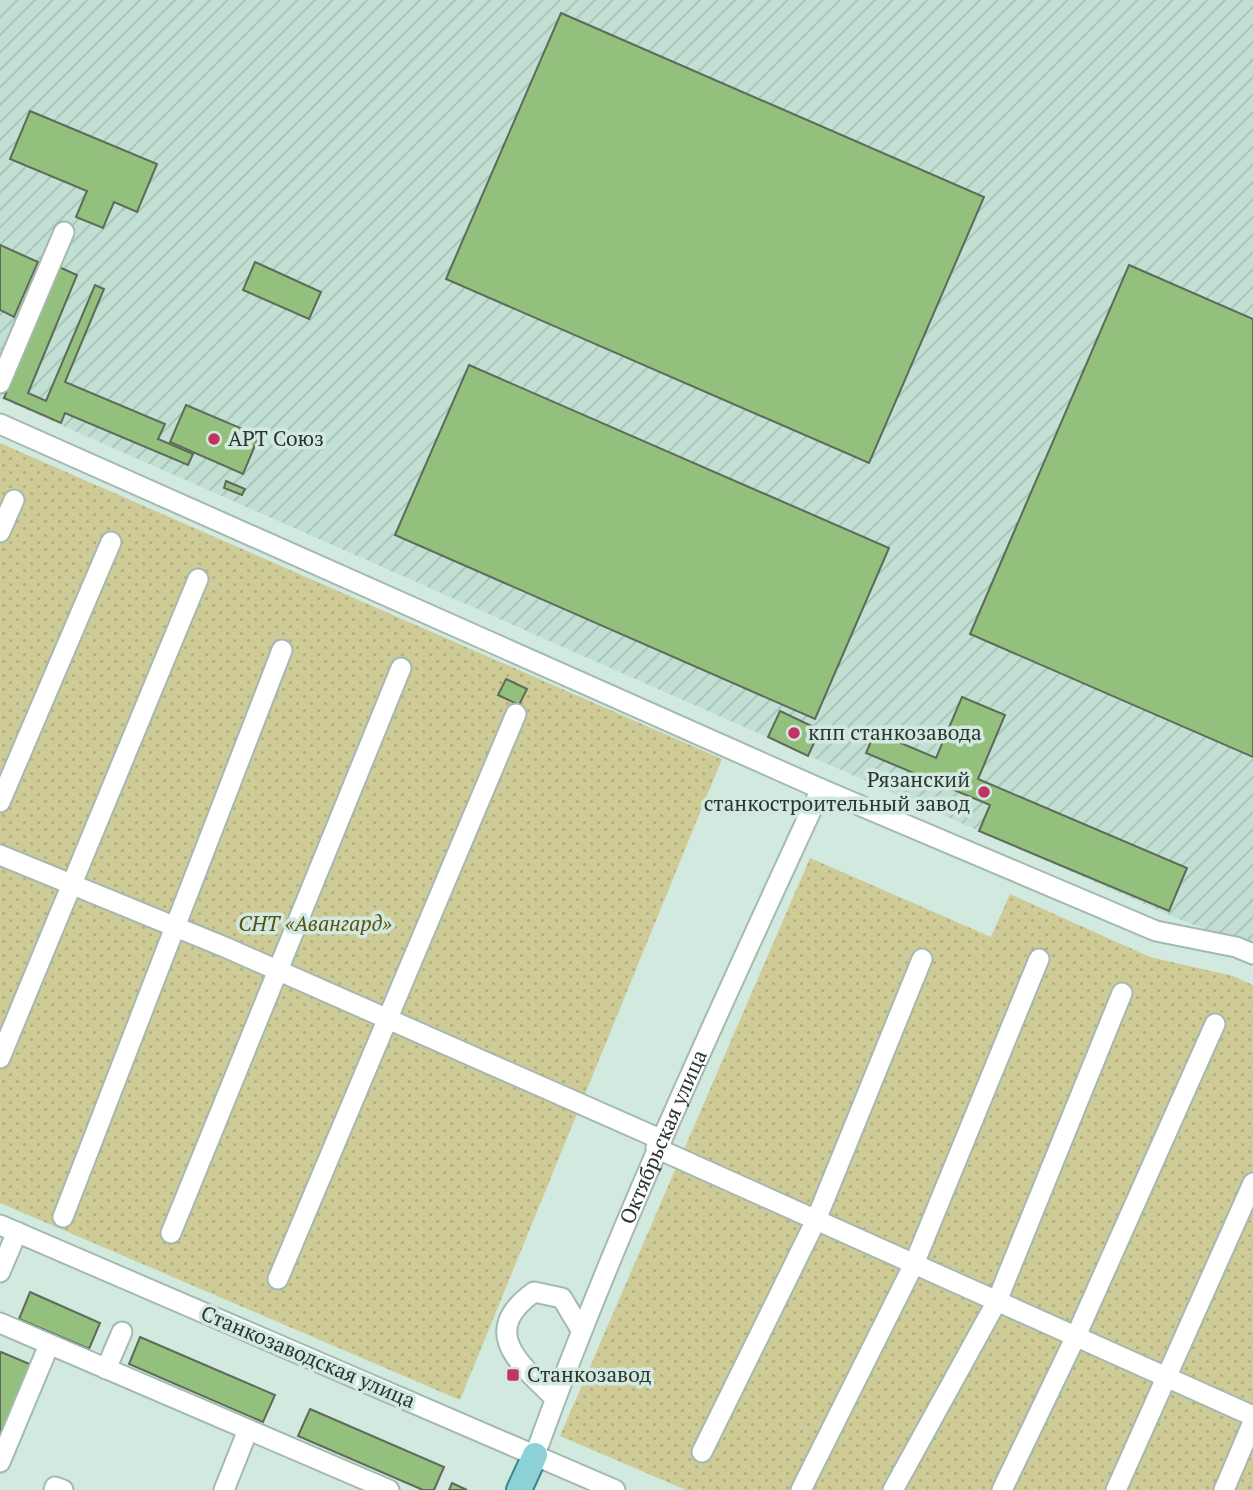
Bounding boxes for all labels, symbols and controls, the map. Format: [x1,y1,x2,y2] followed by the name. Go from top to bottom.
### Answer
[228,424,324,452] place label: АРТ Союз
[206,431,222,447] marker: АРТ Союз
[808,718,982,746] place label: кпп станкозавода
[786,725,802,741] marker: кпп станкозавода
[704,765,970,817] place label: Рязанский станкостроительный завод
[976,784,992,800] marker: Рязанский станкостроительный завод
[238,909,392,937] park label: СНТ «Авангард»
[612,1045,713,1228] street label: Октябрьская улица
[197,1298,420,1414] street label: Станкозаводская улица
[527,1360,651,1388] place label: Станкозавод
[505,1367,521,1383] marker: Станкозавод

